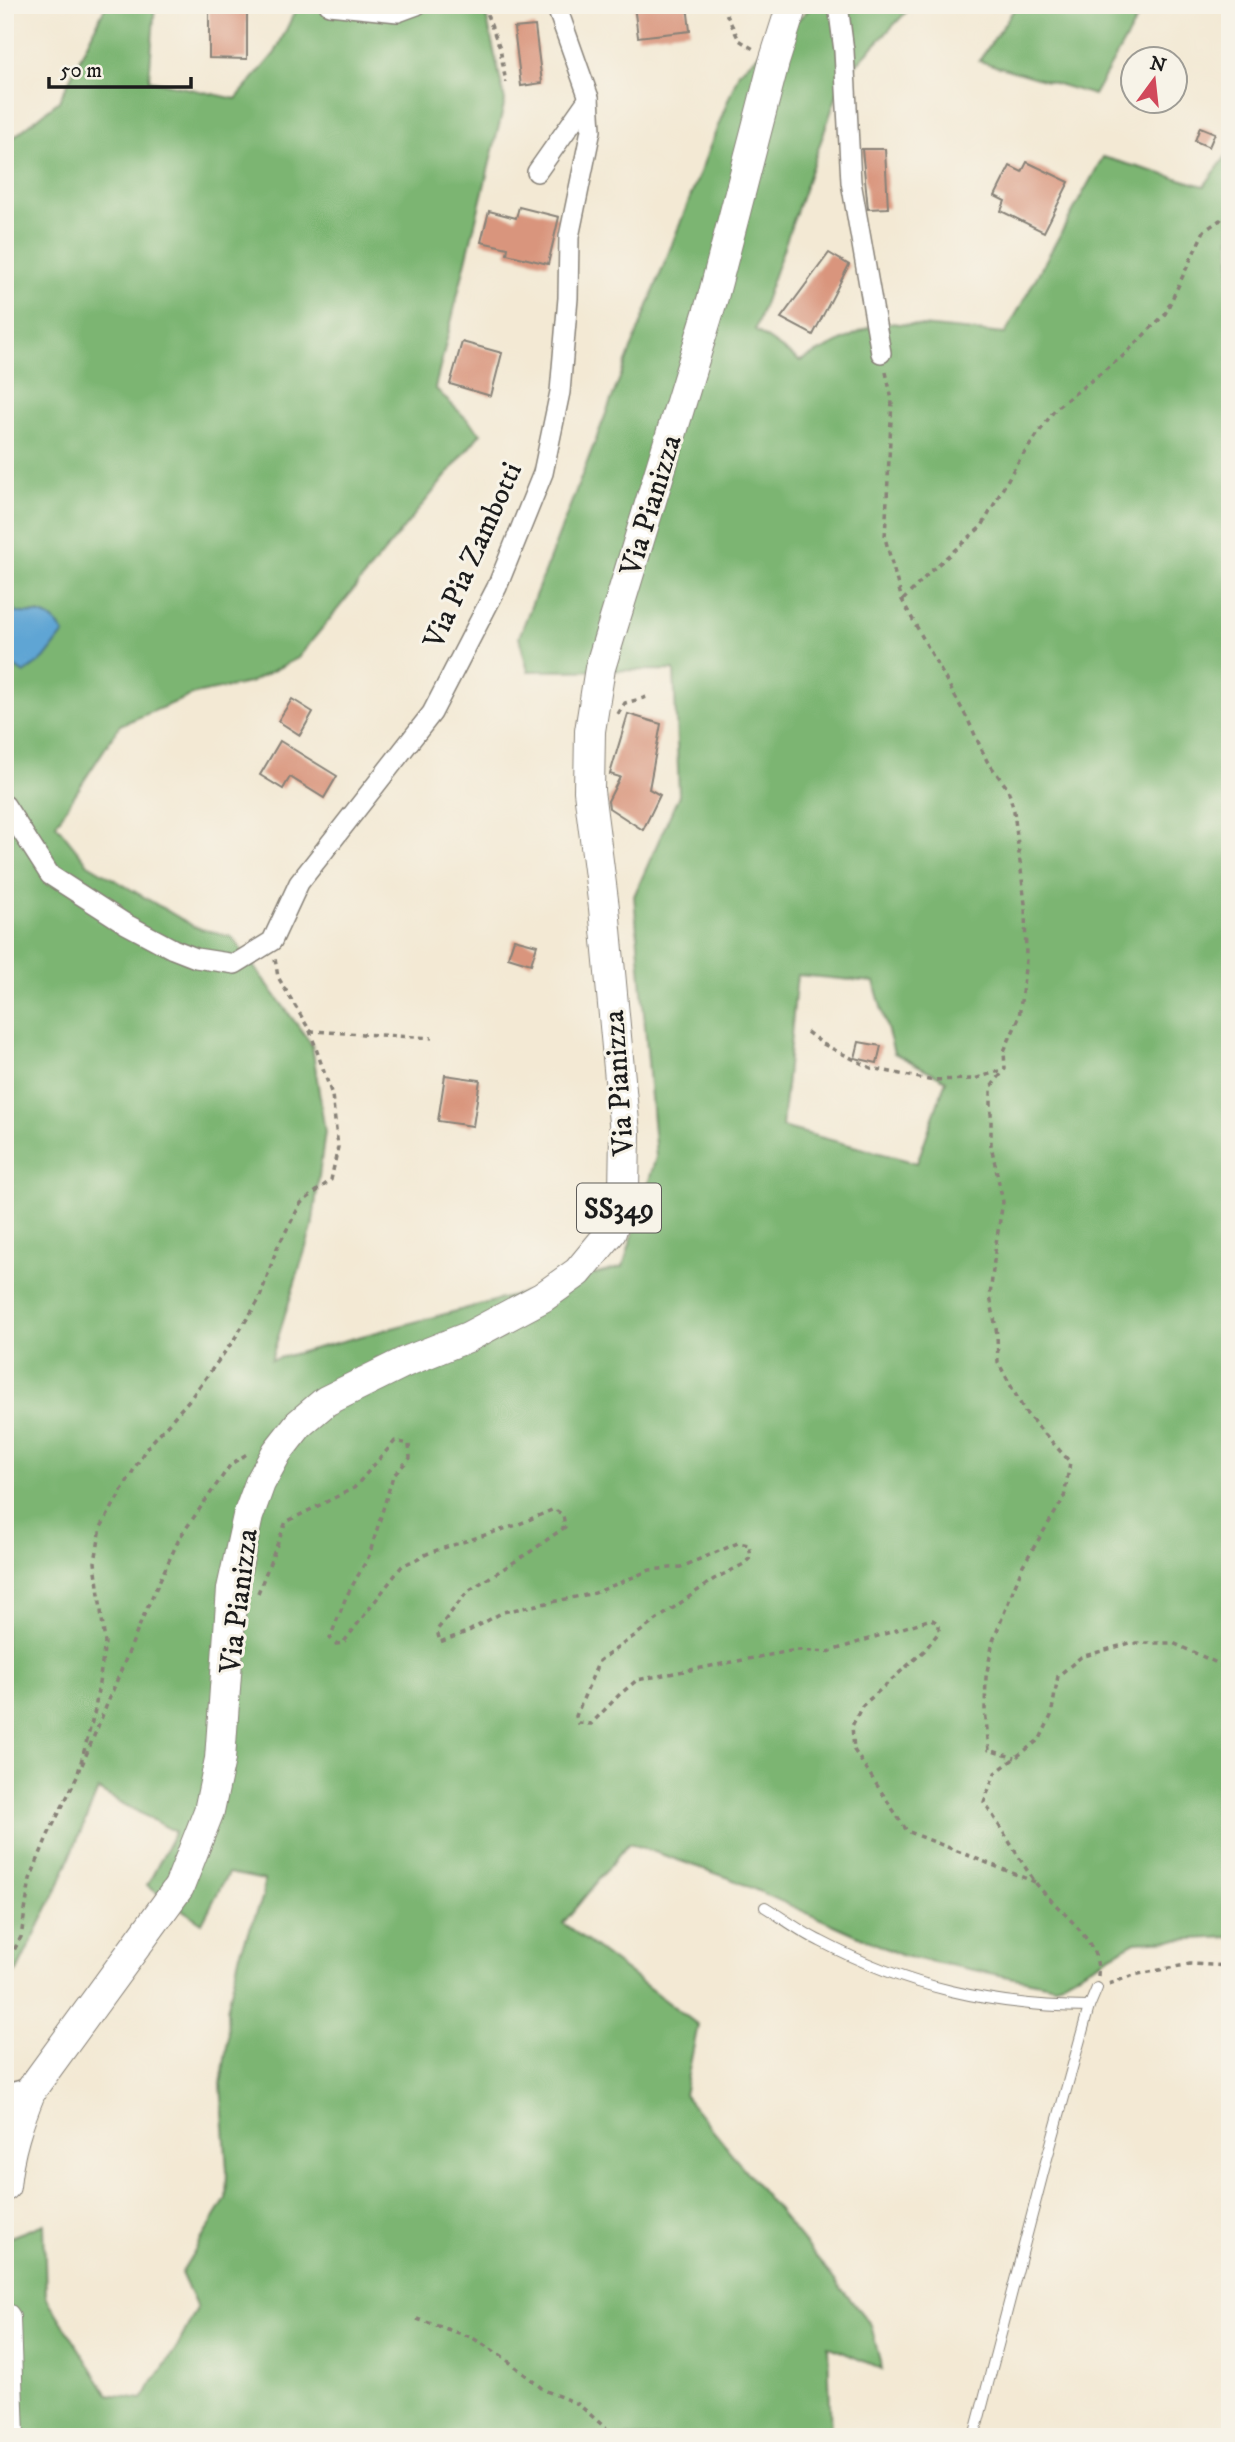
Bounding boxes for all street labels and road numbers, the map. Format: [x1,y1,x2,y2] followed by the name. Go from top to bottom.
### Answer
[612,430,691,581] street label: Via Pianizza
[415,457,531,655] street label: Via Pia Zambotti
[596,1009,643,1158] street label: Via Pianizza
[577,1184,661,1232] road number: SS349
[212,1526,267,1677] street label: Via Pianizza

